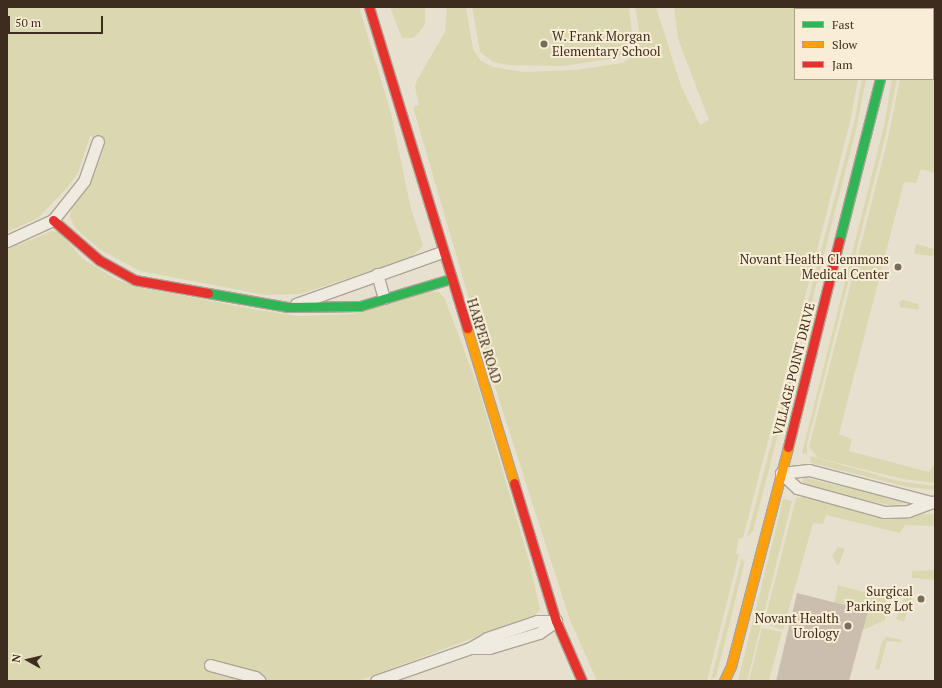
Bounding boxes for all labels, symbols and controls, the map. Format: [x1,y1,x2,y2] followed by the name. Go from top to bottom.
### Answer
[10,8,105,34] scale bar
[794,8,934,80] legend
[15,15,41,30] text: 50 m
[832,17,854,32] text: Fast
[552,29,661,60] place label: W. Frank Morgan Elementary School
[832,37,857,52] text: Slow
[539,39,549,49] marker: W. Frank Morgan Elementary School
[832,57,853,72] text: Jam
[740,252,889,283] place label: Novant Health Clemmons Medical Center
[892,261,904,273] marker: Novant Health Clemmons Medical Center
[464,297,504,385] street label: HARPER ROAD
[770,301,818,437] street label: VILLAGE POINT DRIVE
[846,584,913,615] place label: Surgical Parking Lot
[916,594,926,604] marker: Surgical Parking Lot
[755,611,839,642] place label: Novant Health Urology
[842,620,854,632] marker: Novant Health Urology
[8,640,48,680] north arrow
[9,653,24,663] text: N

